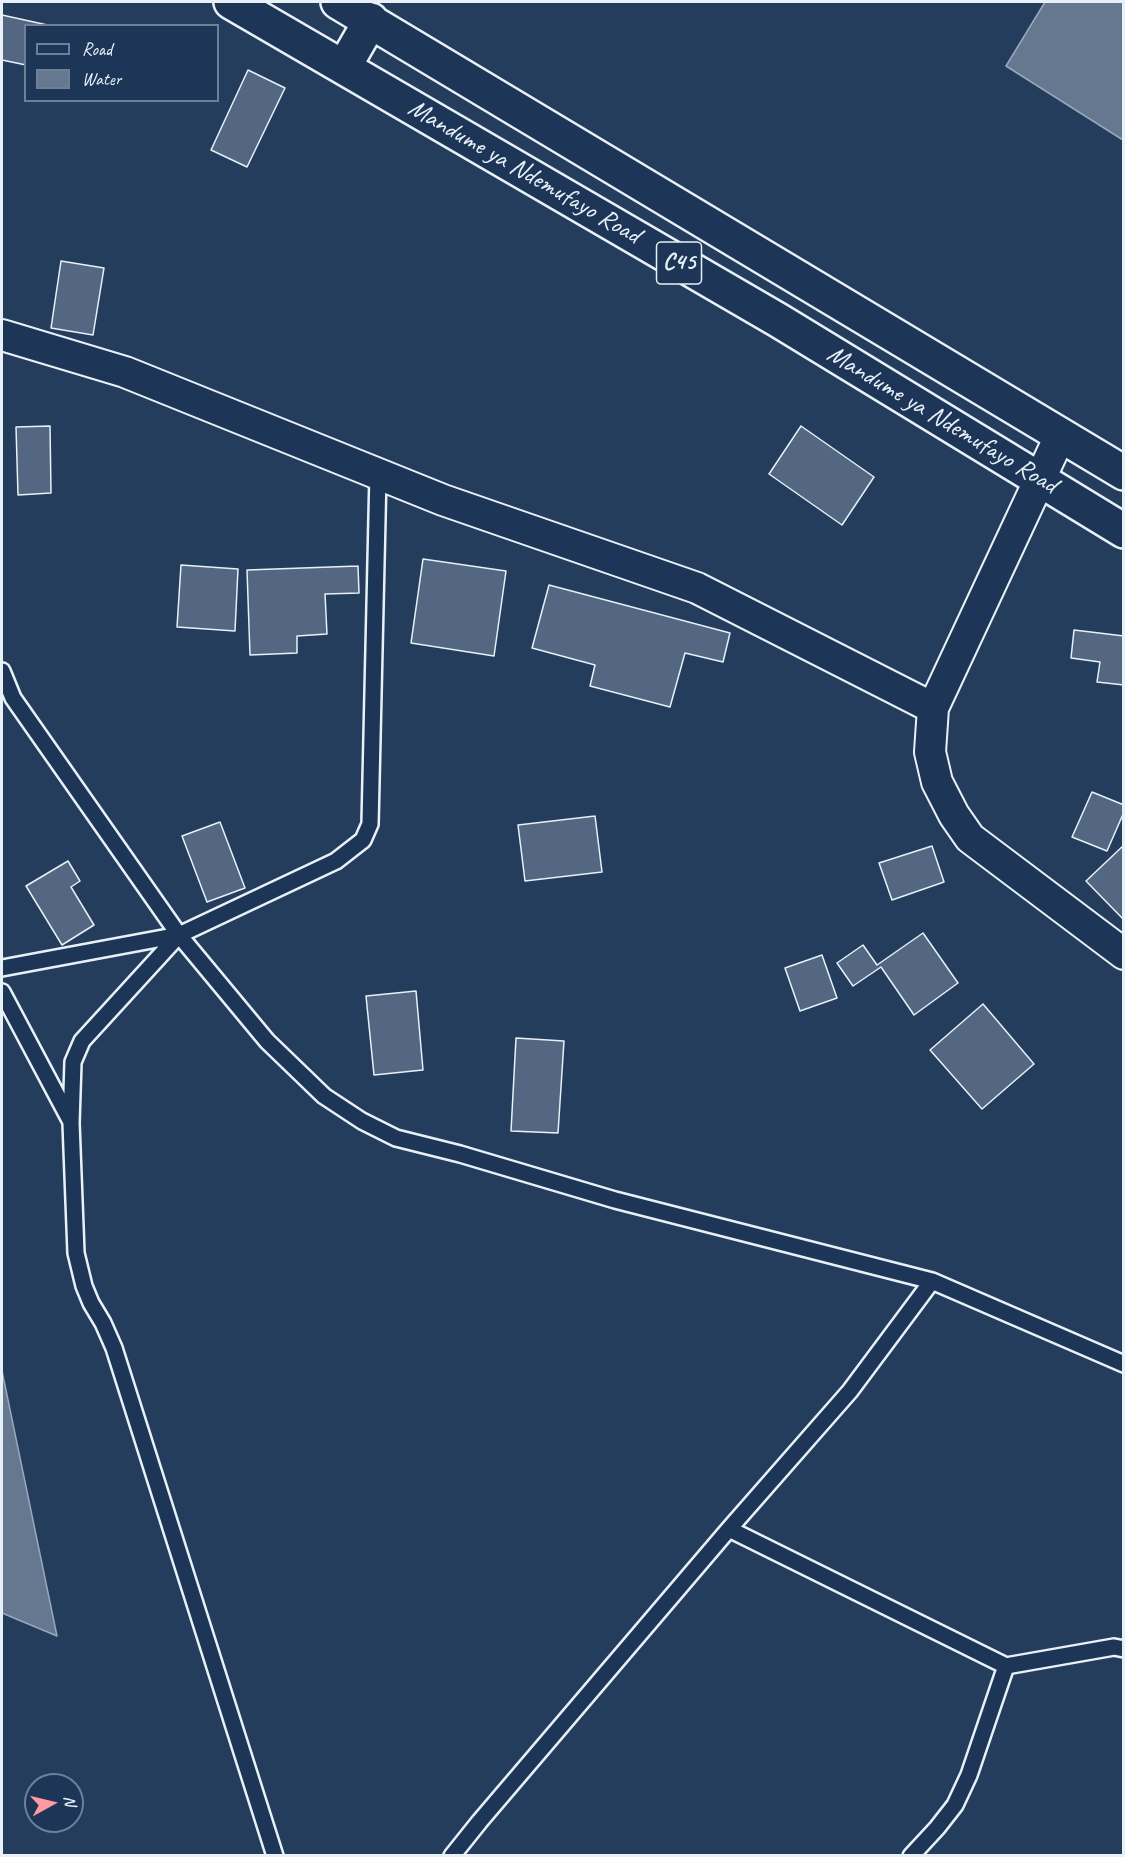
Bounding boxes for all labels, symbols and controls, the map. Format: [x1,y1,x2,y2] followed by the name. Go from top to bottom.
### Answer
[24,24,219,102] legend
[82,38,112,60] text: Road
[82,68,121,90] text: Water
[402,93,646,251] street label: Mandume ya Ndemufayo Road
[656,242,702,284] road number: C45
[821,339,1063,501] street label: Mandume ya Ndemufayo Road
[24,1773,84,1833] north arrow
[59,1794,80,1807] text: N

